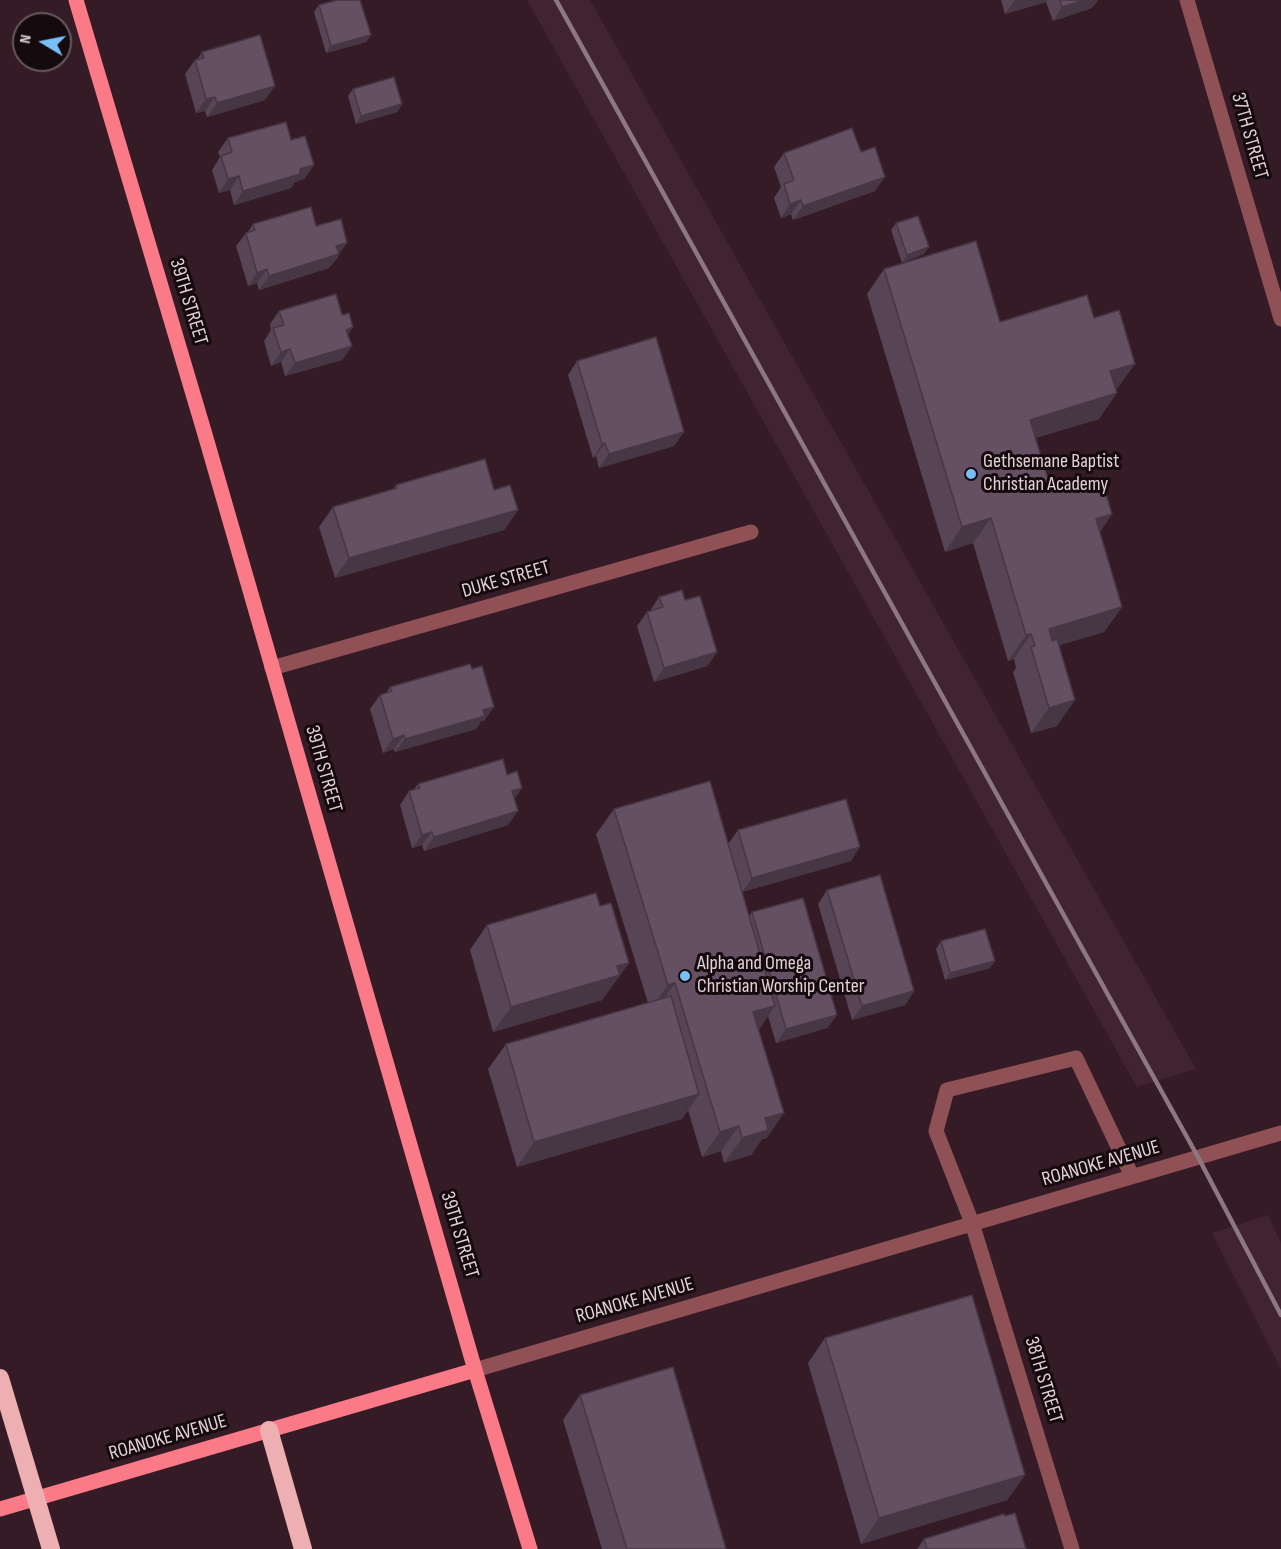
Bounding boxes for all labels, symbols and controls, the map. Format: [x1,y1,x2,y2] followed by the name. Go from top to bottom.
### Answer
[12,12,72,72] north arrow
[16,33,36,45] text: N
[1225,90,1273,182] street label: 37TH STREET
[164,256,212,348] street label: 39TH STREET
[983,450,1119,497] place label: Gethsemane Baptist Christian Academy
[964,467,978,481] marker: Gethsemane Baptist Christian Academy
[459,556,553,604] street label: DUKE STREET
[299,723,347,815] street label: 39TH STREET
[697,952,864,999] place label: Alpha and Omega Christian Worship Center
[678,969,692,983] marker: Alpha and Omega Christian Worship Center
[1039,1136,1163,1192] street label: ROANOKE AVENUE
[435,1189,483,1281] street label: 39TH STREET
[573,1273,697,1329] street label: ROANOKE AVENUE
[1019,1334,1067,1426] street label: 38TH STREET
[106,1410,230,1466] street label: ROANOKE AVENUE

